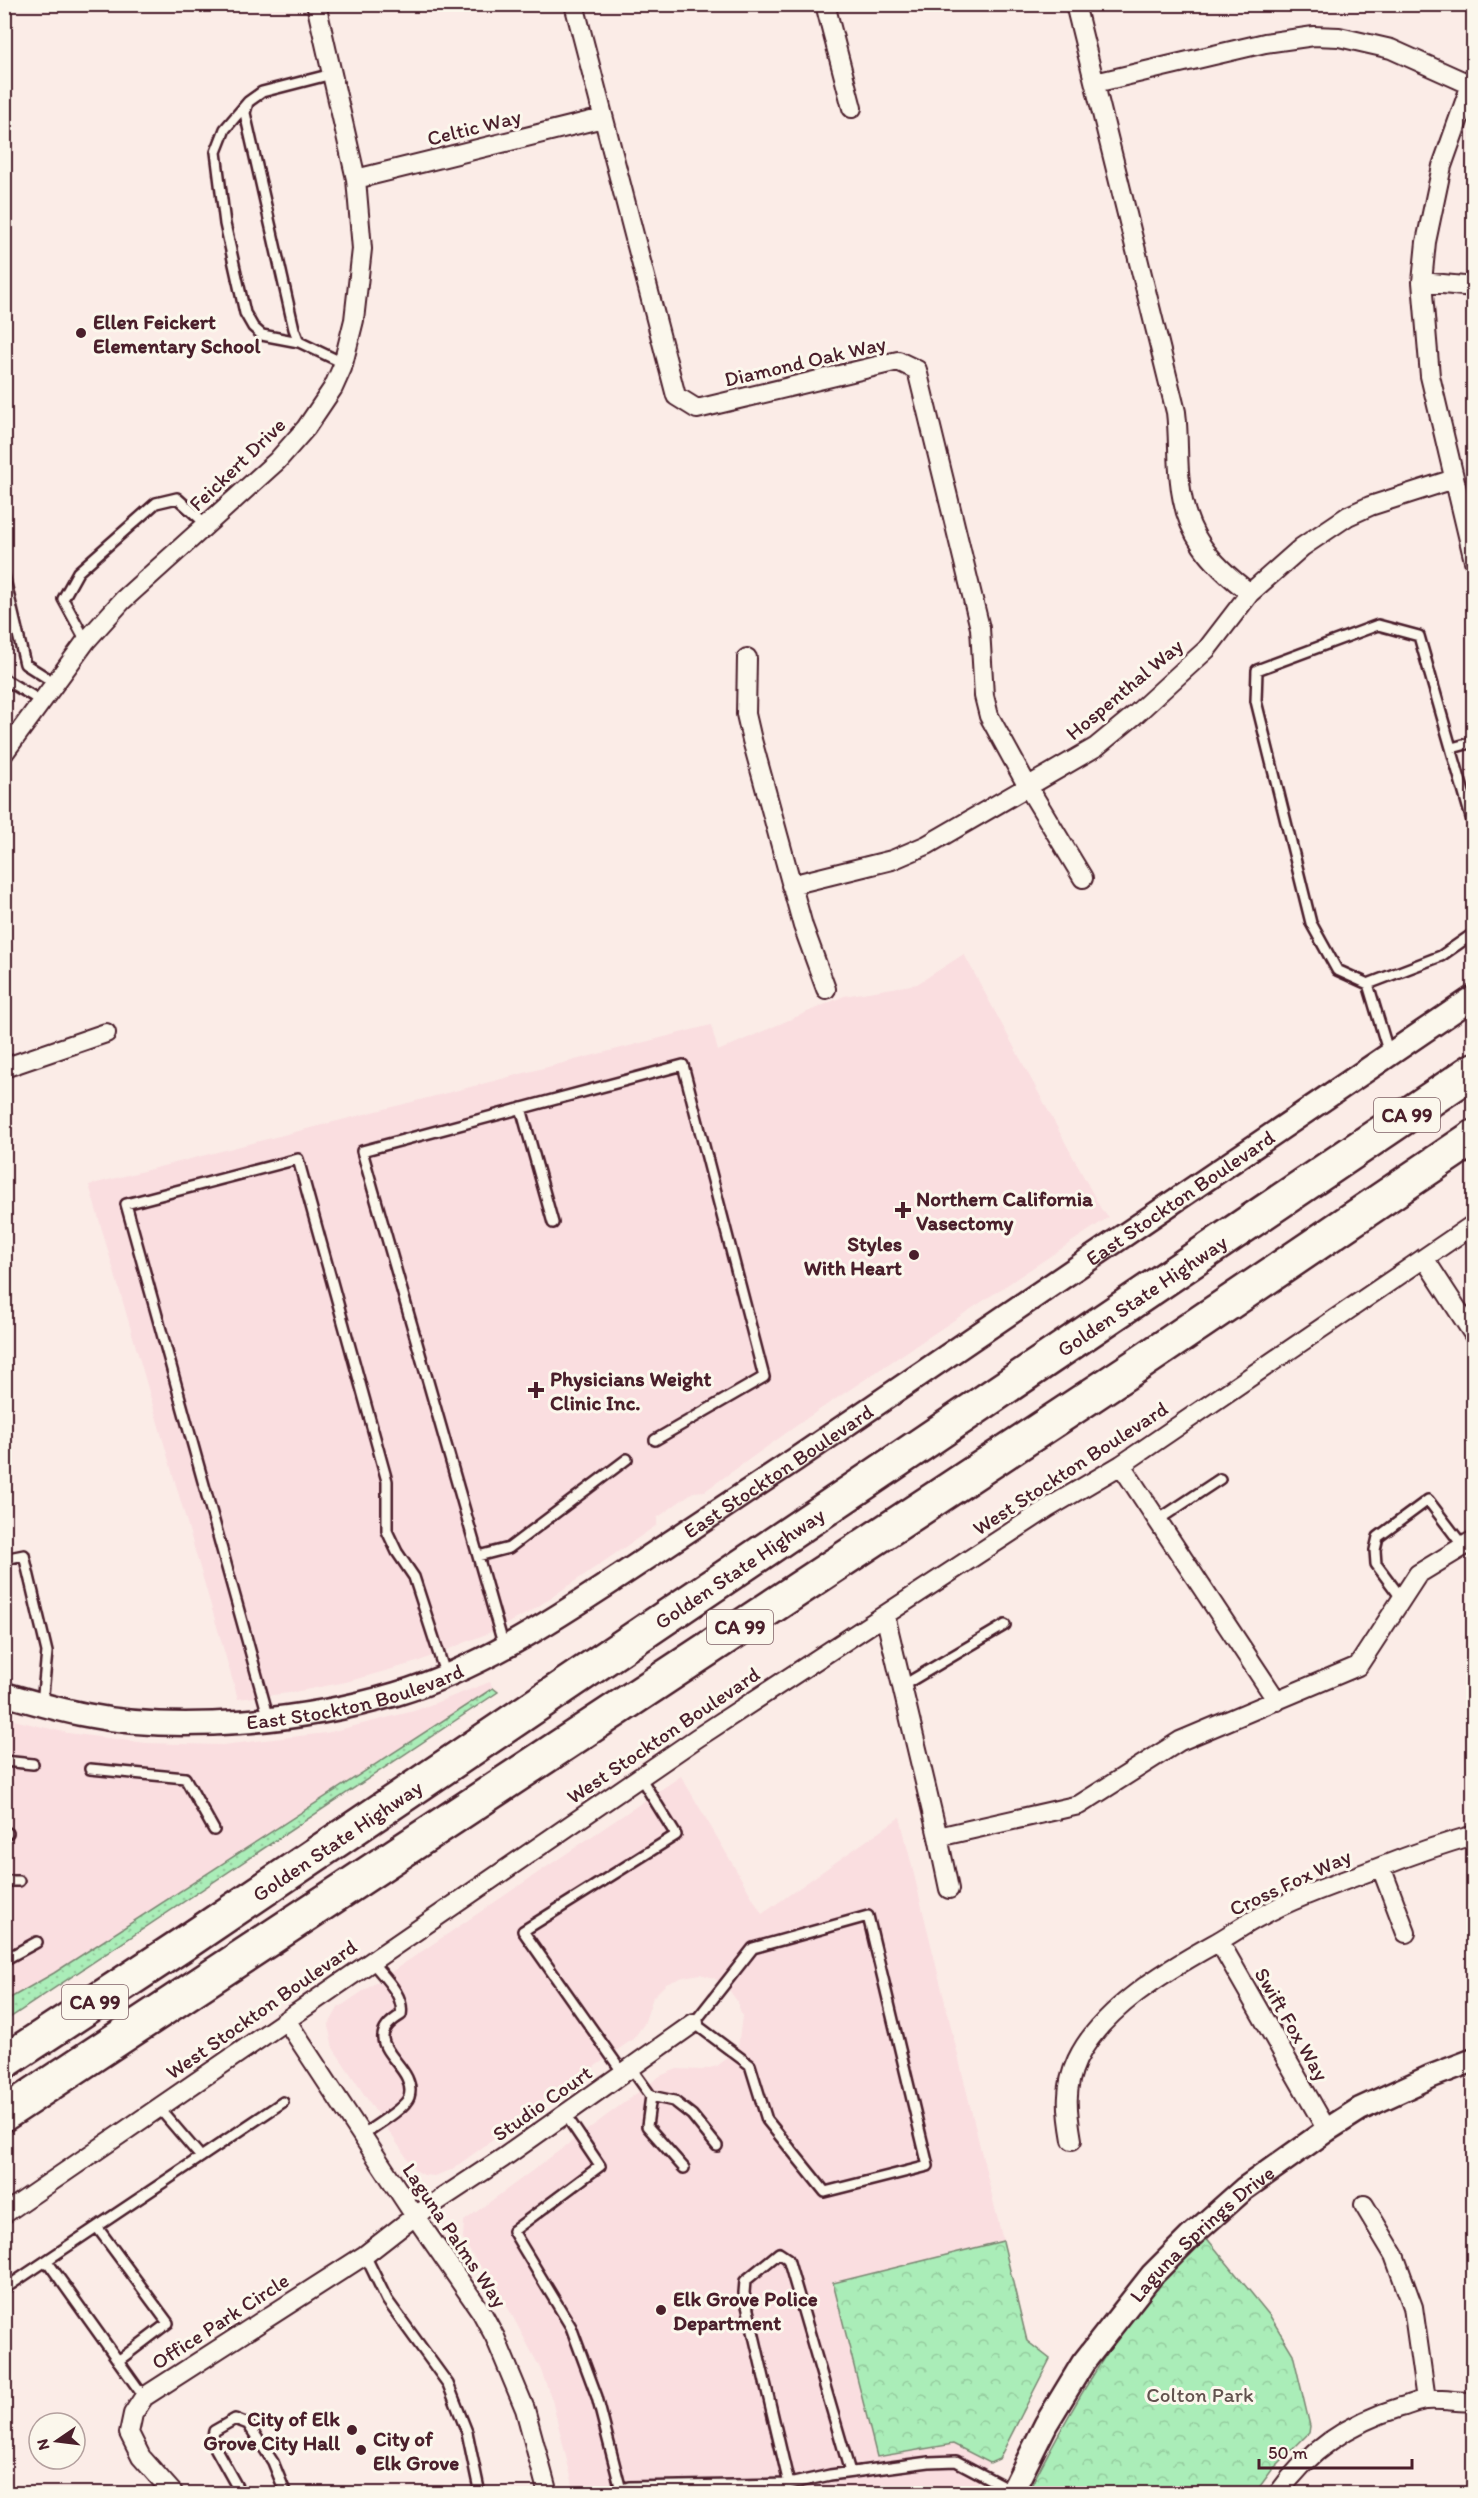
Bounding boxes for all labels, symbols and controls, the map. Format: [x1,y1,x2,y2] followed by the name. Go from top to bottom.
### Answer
[424,103,524,151] street label: Celtic Way
[93,309,262,359] place label: Ellen Feickert Elementary School
[74,326,88,340] marker: Ellen Feickert Elementary School
[722,330,888,392] street label: Diamond Oak Way
[184,412,290,516] street label: Feickert Drive
[1060,633,1188,745] street label: Hospenthal Way
[1374,1098,1440,1132] road number: CA 99
[1081,1124,1279,1270] street label: East Stockton Boulevard
[916,1186,1094,1236] place label: Northern California Vasectomy
[894,1201,912,1219] marker: Northern California Vasectomy
[1052,1229,1231,1361] street label: Golden State Highway
[804,1231,902,1280] place label: Styles With Heart
[907,1248,921,1262] marker: Styles With Heart
[550,1366,712,1415] place label: Physicians Weight Clinic Inc.
[527,1381,545,1399] marker: Physicians Weight Clinic Inc.
[968,1396,1172,1540] street label: West Stockton Boulevard
[678,1398,877,1543] street label: East Stockton Boulevard
[650,1501,829,1634] street label: Golden State Highway
[707,1610,773,1644] road number: CA 99
[245,1657,467,1734] street label: East Stockton Boulevard
[562,1661,764,1809] street label: West Stockton Boulevard
[247,1774,427,1906] street label: Golden State Highway
[1225,1843,1355,1921] street label: Cross Fox Way
[161,1934,361,2084] street label: West Stockton Boulevard
[1250,1963,1335,2085] street label: Swift Fox Way
[62,1985,128,2019] road number: CA 99
[488,2060,596,2146] street label: Studio Court
[397,2158,513,2312] street label: Laguna Palms Way
[1123,2159,1279,2307] street label: Laguna Springs Drive
[147,2267,293,2375] street label: Office Park Circle
[673,2286,818,2336] place label: Elk Grove Police Department
[654,2303,668,2317] marker: Elk Grove Police Department
[1146,2382,1254,2407] park label: Colton Park
[203,2406,341,2456] place label: City of Elk Grove City Hall
[27,2411,87,2471] north arrow
[345,2423,359,2437] marker: City of Elk Grove City Hall
[373,2426,459,2475] place label: City of Elk Grove
[1259,2432,1412,2470] scale bar
[32,2437,53,2452] text: N
[1268,2442,1308,2464] text: 50 m
[354,2443,368,2457] marker: City of Elk Grove

